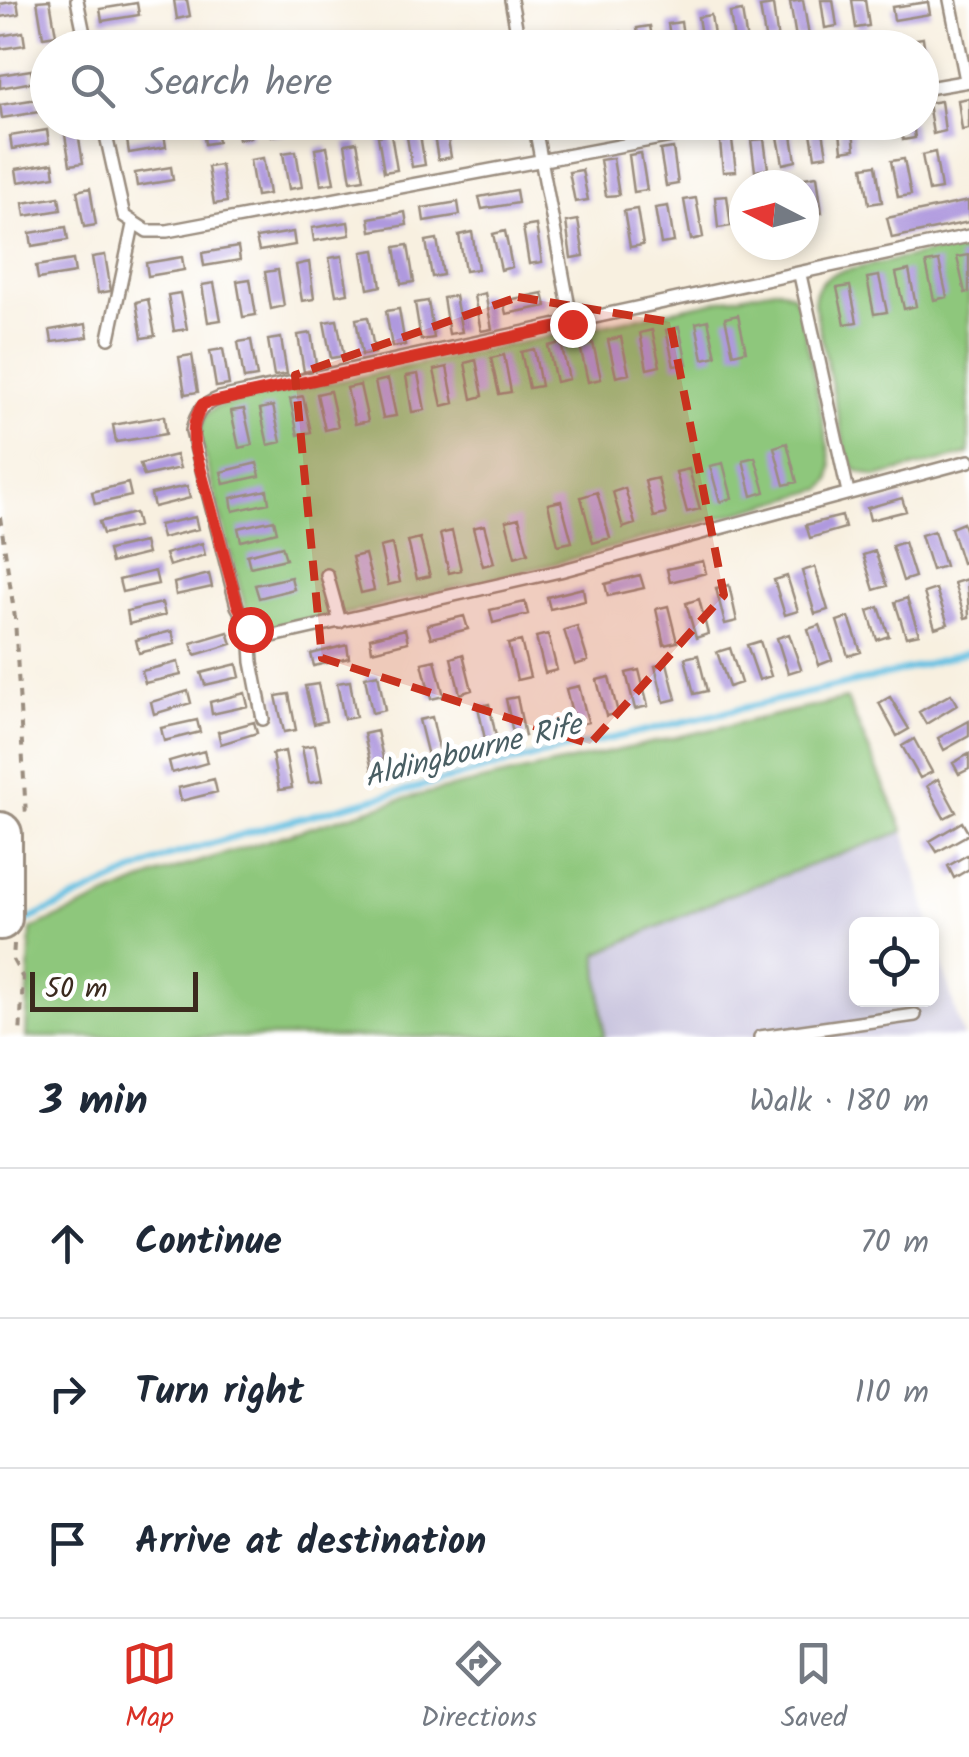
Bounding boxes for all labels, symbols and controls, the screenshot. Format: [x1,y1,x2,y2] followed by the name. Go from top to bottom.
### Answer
[30,30,939,140] search box
[145,55,332,115] text: Search here
[65,58,120,113] icon: search
[729,170,819,260] north arrow
[550,302,596,348] route end
[228,607,274,653] route start
[359,701,589,802] water label: Aldingbourne Rife
[849,917,939,1007] map controls
[849,917,939,1007] button: locate
[30,967,198,1011] scale bar
[45,967,108,1012] text: 50 m
[40,1069,148,1136] text: 3 min
[749,1077,929,1128] text: Walk · 180 m
[135,1213,282,1273] text: Continue
[40,1216,95,1271] icon: ahead
[860,1218,929,1269] text: 70 m
[135,1363,304,1423] text: Turn right
[40,1366,95,1421] icon: right
[855,1368,929,1419] text: 110 m
[135,1513,486,1573] text: Arrive at destination
[40,1516,95,1571] icon: arrive
[122,1636,177,1741] tab: Map
[421,1636,537,1741] tab: Directions
[781,1636,847,1741] tab: Saved

